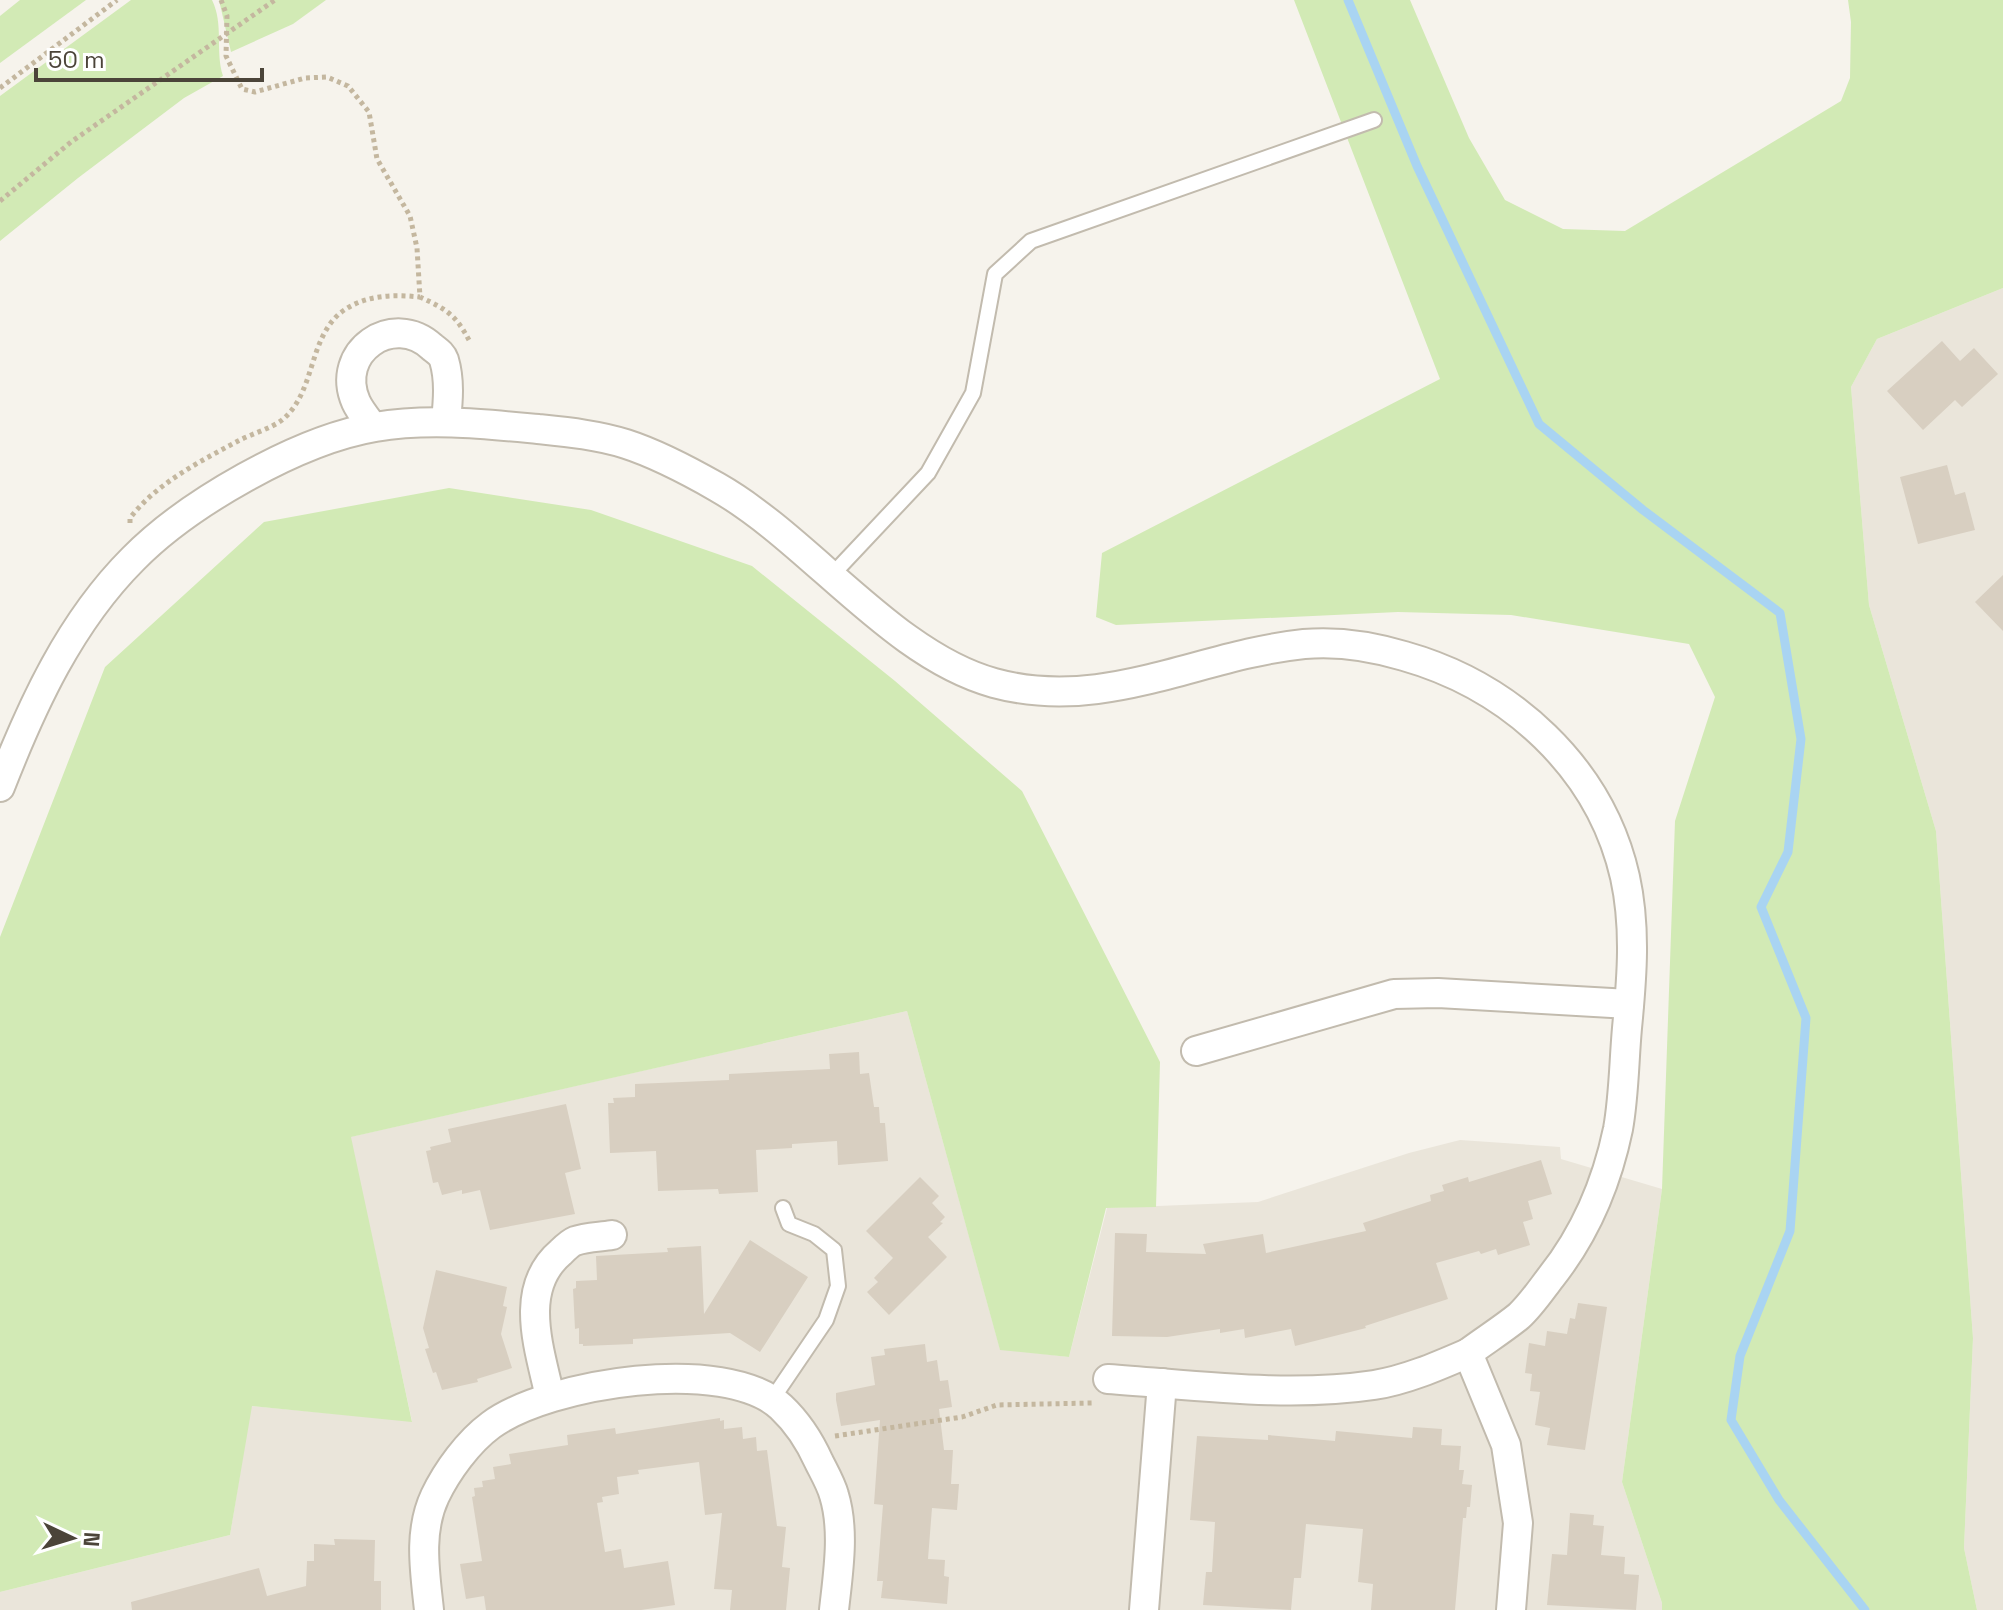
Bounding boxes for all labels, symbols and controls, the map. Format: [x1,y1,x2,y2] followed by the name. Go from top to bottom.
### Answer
[36,32,262,82] scale bar
[48,44,105,75] text: 50 m
[32,1498,112,1578] north arrow
[77,1531,106,1548] text: N

